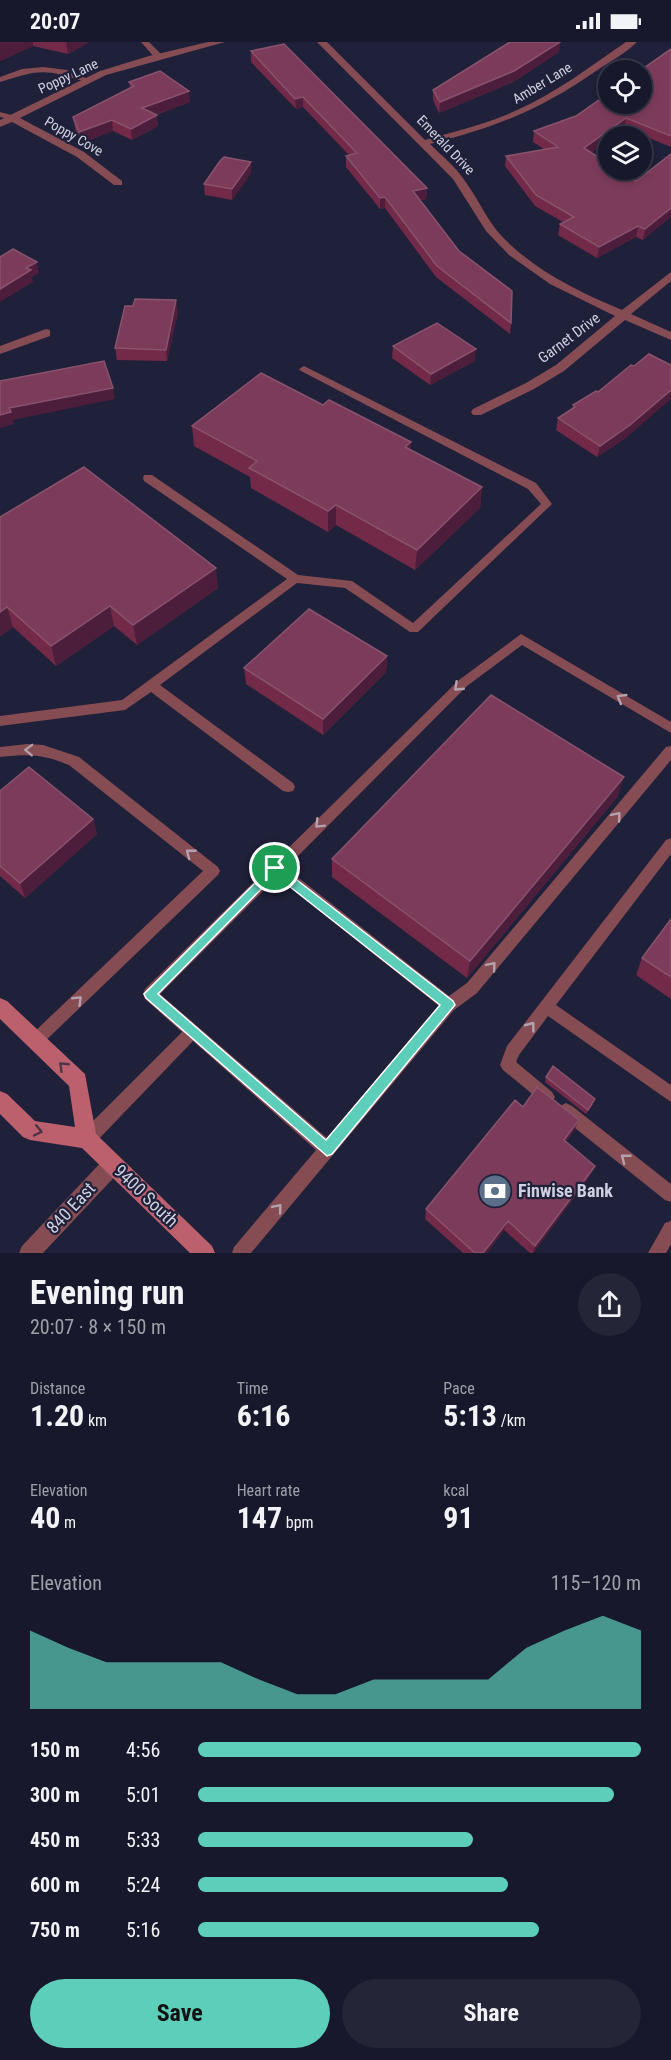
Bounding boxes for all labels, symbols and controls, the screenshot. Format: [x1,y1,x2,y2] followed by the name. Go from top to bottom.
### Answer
[30,9,81,34] text: 20:07
[36,55,101,97] street label: Poppy Lane
[509,59,575,107] street label: Amber Lane
[598,60,652,180] map controls
[598,60,652,114] button: locate
[414,112,478,178] street label: Emerald Drive
[42,113,106,159] street label: Poppy Cove
[598,126,652,180] button: layers
[535,309,603,367] street label: Garnet Drive
[454,680,465,691] one-way arrow
[617,694,627,706] one-way arrow
[25,743,34,756] one-way arrow
[609,812,620,823] one-way arrow
[316,817,327,828] one-way arrow
[249,842,300,893] pin
[186,849,197,860] one-way arrow
[258,851,291,884] icon: arrive
[484,962,495,973] one-way arrow
[71,996,82,1007] one-way arrow
[523,1021,534,1032] one-way arrow
[59,1063,70,1074] one-way arrow
[33,1124,43,1137] one-way arrow
[621,1154,632,1165] one-way arrow
[110,1160,183,1231] street label: 9400 South
[477,1173,513,1209] bank icon: Finwise Bank
[42,1178,99,1237] street label: 840 East
[518,1180,613,1201] place label: Finwise Bank
[270,1204,281,1215] one-way arrow
[30,1273,185,1312] text: Evening run
[578,1273,641,1336] button: share
[30,1315,166,1339] text: 20:07 · 8 × 150 m
[30,1379,85,1398] text: Distance
[237,1379,268,1398] text: Time
[443,1379,475,1398] text: Pace
[30,1398,84,1433] text: 1.20
[237,1398,290,1433] text: 6:16
[443,1398,497,1433] text: 5:13
[84,1411,107,1430] text: km
[497,1411,526,1430] text: /km
[30,1481,88,1500] text: Elevation
[237,1481,300,1500] text: Heart rate
[443,1481,469,1500] text: kcal
[30,1500,60,1535] text: 40
[237,1500,282,1535] text: 147
[443,1500,474,1535] text: 91
[60,1513,76,1532] text: m
[282,1513,314,1532] text: bpm
[30,1571,102,1595] text: Elevation
[551,1571,641,1595] text: 115–120 m
[30,1738,80,1762] text: 150 m
[126,1738,160,1762] text: 4:56
[30,1783,80,1807] text: 300 m
[126,1783,160,1807] text: 5:01
[30,1828,80,1852] text: 450 m
[126,1828,160,1852] text: 5:33
[30,1873,80,1897] text: 600 m
[126,1873,160,1897] text: 5:24
[30,1918,80,1942] text: 750 m
[126,1918,160,1942] text: 5:16
[30,1979,330,2048] button: Save
[342,1979,641,2048] button: Share

